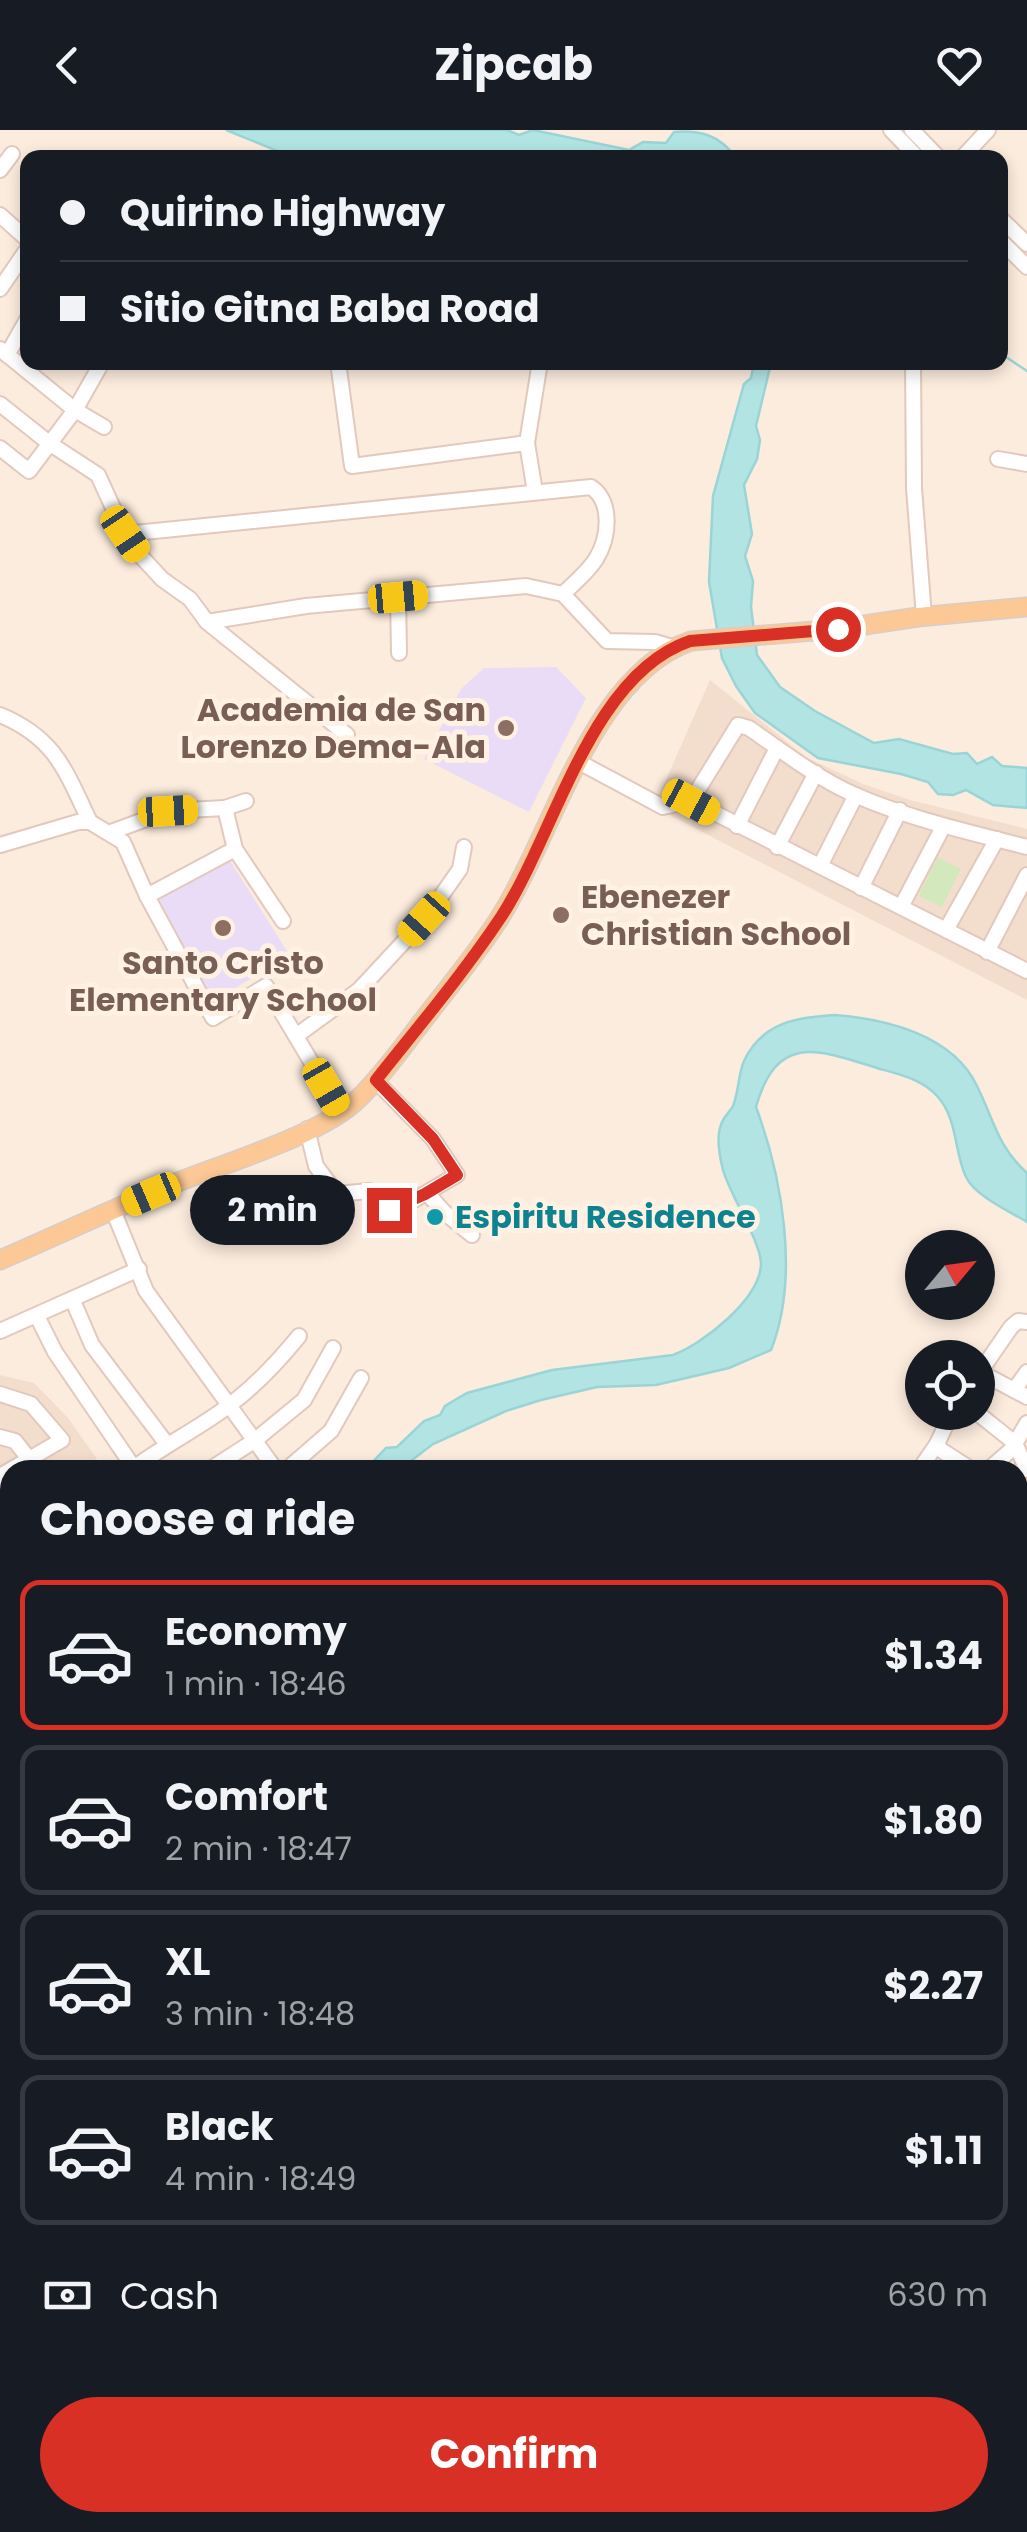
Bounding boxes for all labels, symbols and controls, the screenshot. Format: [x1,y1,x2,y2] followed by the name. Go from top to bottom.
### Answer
[434,33,593,96] text: Zipcab
[40,38,95,93] icon: back
[932,38,987,93] icon: heart
[120,186,445,239] text: Quirino Highway
[120,282,540,335] text: Sitio Gitna Baba Road
[96,501,154,567] car
[367,579,429,615] car
[816,607,861,652] route start
[180,687,486,769] place label: Academia de San Lorenzo Dema-Ala
[495,717,517,739] marker: Academia de San Lorenzo Dema-Ala
[657,775,725,829] car
[137,794,199,828] car
[581,874,851,956] place label: Ebenezer Christian School
[393,887,455,951] car
[550,904,572,926] marker: Ebenezer Christian School
[212,917,234,939] marker: Santo Cristo Elementary School
[69,940,377,1022] place label: Santo Cristo Elementary School
[298,1054,354,1120] car
[118,1168,184,1220] car
[189,1175,354,1245] callout: 2 min
[228,1187,317,1232] text: 2 min
[367,1188,412,1233] route end
[455,1194,756,1239] place label: Espiritu Residence
[424,1206,446,1228] marker: Espiritu Residence
[905,1230,995,1320] north arrow
[905,1230,995,1430] map controls
[905,1340,995,1430] button: locate
[40,1488,355,1551] text: Choose a ride
[165,1605,347,1658] text: Economy
[45,1610,135,1700] icon: car
[884,1629,983,1682] text: $1.34
[165,1661,347,1706] text: 1 min · 18:46
[165,1770,328,1823] text: Comfort
[45,1775,135,1865] icon: car
[884,1794,983,1847] text: $1.80
[165,1826,352,1871] text: 2 min · 18:47
[165,1935,210,1988] text: XL
[45,1940,135,2030] icon: car
[884,1959,983,2012] text: $2.27
[165,1991,355,2036] text: 3 min · 18:48
[165,2100,274,2153] text: Black
[45,2105,135,2195] icon: car
[904,2124,983,2177] text: $1.11
[165,2156,356,2201] text: 4 min · 18:49
[40,2268,95,2323] icon: cash
[120,2269,219,2322] text: Cash
[887,2272,988,2317] text: 630 m
[40,2397,988,2512] button: Confirm

